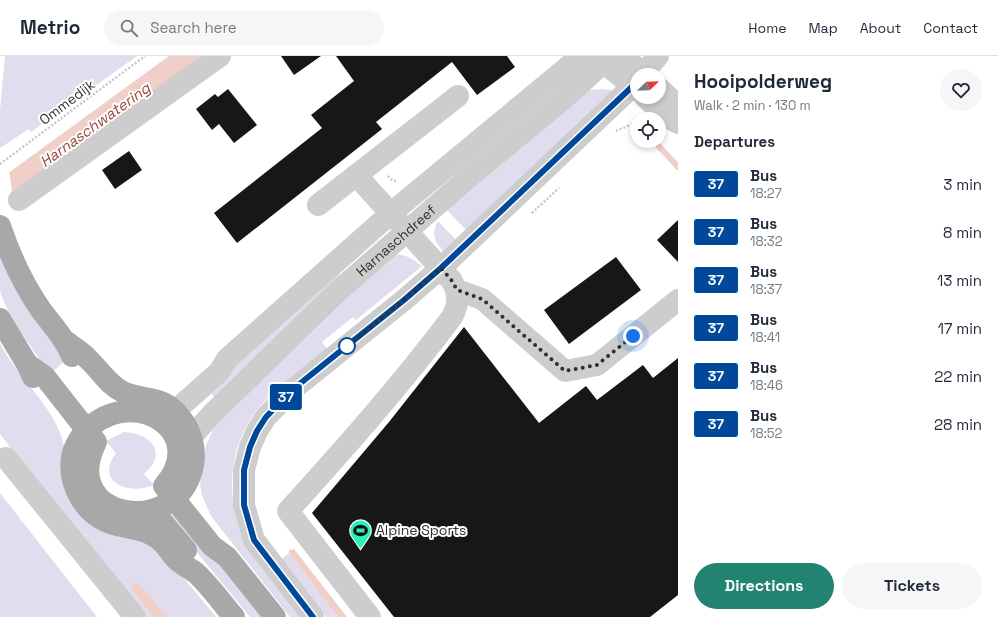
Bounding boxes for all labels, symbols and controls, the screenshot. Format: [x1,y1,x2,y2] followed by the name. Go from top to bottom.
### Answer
[104,10,384,46] search box
[20,15,80,40] text: Metrio
[118,17,140,39] icon: search
[150,18,237,37] text: Search here
[748,19,786,37] text: Home
[808,19,838,37] text: Map
[860,19,901,37] text: About
[923,19,978,37] text: Contact
[630,68,666,104] north arrow
[630,68,666,148] map controls
[694,69,832,94] text: Hooipolderweg
[940,69,982,111] button: heart
[36,75,99,129] street label: Ommedijk
[36,77,155,171] water label: Harnaschwatering
[694,97,811,114] text: Walk · 2 min · 130 m
[630,112,666,148] button: locate
[694,132,775,151] text: Departures
[750,166,777,185] text: Bus
[708,175,724,193] text: 37
[943,175,982,194] text: 3 min
[750,185,782,202] text: 18:27
[352,201,440,280] street label: Harnaschdreef
[750,214,777,233] text: Bus
[708,223,724,241] text: 37
[943,223,982,242] text: 8 min
[750,233,783,250] text: 18:32
[750,262,777,281] text: Bus
[708,271,724,289] text: 37
[937,271,982,290] text: 13 min
[750,281,782,298] text: 18:37
[750,310,777,329] text: Bus
[708,319,724,337] text: 37
[938,319,982,338] text: 17 min
[623,326,643,346] your location
[750,329,780,346] text: 18:41
[338,337,356,355] unlabelled marker
[750,358,777,377] text: Bus
[708,367,724,385] text: 37
[934,367,982,386] text: 22 min
[750,377,783,394] text: 18:46
[268,384,304,410] line badge: 37
[278,388,294,406] text: 37
[750,406,777,425] text: Bus
[708,415,724,433] text: 37
[934,415,982,434] text: 28 min
[750,425,782,442] text: 18:52
[348,517,374,550] sports icon: Alpine Sports
[376,521,467,539] place label: Alpine Sports
[694,563,834,609] button: Directions
[842,563,982,609] button: Tickets

